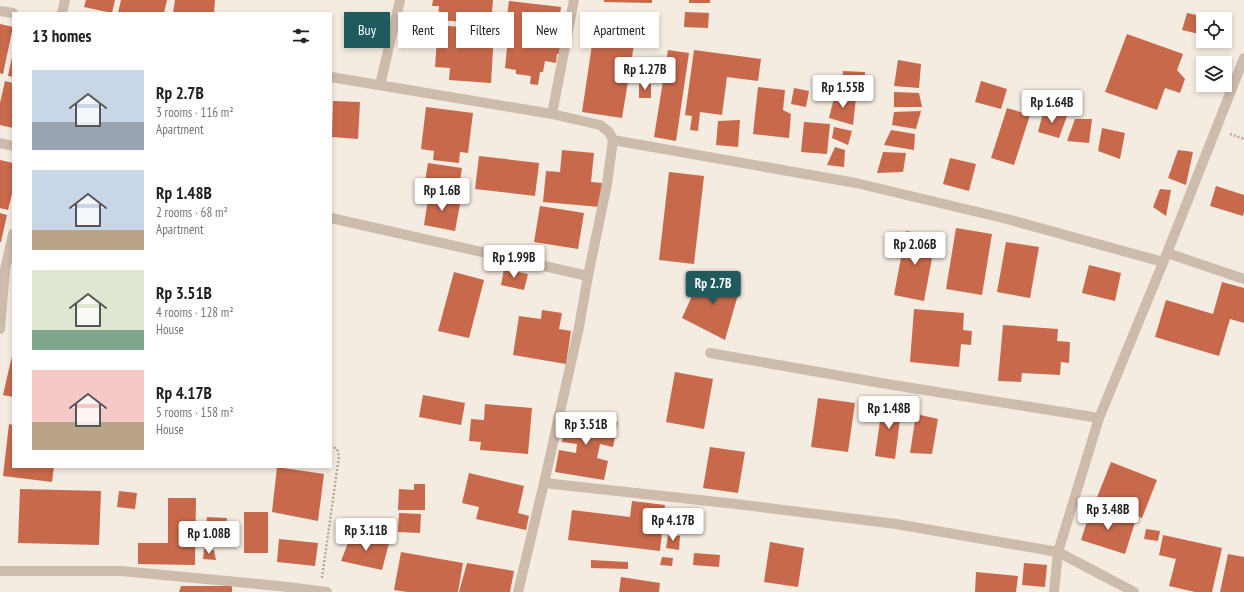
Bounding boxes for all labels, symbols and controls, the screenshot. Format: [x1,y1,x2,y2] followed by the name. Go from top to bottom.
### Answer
[344,12,390,48] chip: Buy
[398,12,448,48] chip: Rent
[456,12,514,48] chip: Filters
[522,12,572,48] chip: New
[580,12,659,48] chip: Apartment
[1196,12,1232,92] map controls
[1196,12,1232,48] button: locate
[32,25,91,47] text: 13 homes
[290,25,312,47] icon: filters
[1196,56,1232,92] button: layers
[604,57,686,91] pin: Rp 1.27B
[624,61,666,78] text: Rp 1.27B
[802,75,884,109] pin: Rp 1.55B
[822,79,864,96] text: Rp 1.55B
[156,82,204,104] text: Rp 2.7B
[64,86,112,134] icon: home
[1011,90,1093,124] pin: Rp 1.64B
[1031,94,1073,111] text: Rp 1.64B
[156,104,234,121] text: 3 rooms · 116 m²
[156,121,204,138] text: Apartment
[405,178,479,212] pin: Rp 1.6B
[156,182,212,204] text: Rp 1.48B
[424,182,460,199] text: Rp 1.6B
[64,186,112,234] icon: home
[156,204,228,221] text: 2 rooms · 68 m²
[156,221,204,238] text: Apartment
[874,232,956,266] pin: Rp 2.06B
[894,236,936,253] text: Rp 2.06B
[473,245,555,279] pin: Rp 1.99B
[493,249,535,266] text: Rp 1.99B
[676,271,750,305] pin: Rp 2.7B
[695,275,731,292] text: Rp 2.7B
[156,282,212,304] text: Rp 3.51B
[64,286,112,334] icon: home
[156,304,234,321] text: 4 rooms · 128 m²
[156,321,184,338] text: House
[156,382,212,404] text: Rp 4.17B
[64,386,112,434] icon: home
[848,396,930,430] pin: Rp 1.48B
[868,400,910,417] text: Rp 1.48B
[156,404,234,421] text: 5 rooms · 158 m²
[545,412,627,446] pin: Rp 3.51B
[565,416,607,433] text: Rp 3.51B
[156,421,184,438] text: House
[1067,497,1149,531] pin: Rp 3.48B
[1087,501,1129,518] text: Rp 3.48B
[632,508,714,542] pin: Rp 4.17B
[652,512,694,529] text: Rp 4.17B
[325,518,407,552] pin: Rp 3.11B
[168,521,250,555] pin: Rp 1.08B
[345,522,387,539] text: Rp 3.11B
[188,525,230,542] text: Rp 1.08B

